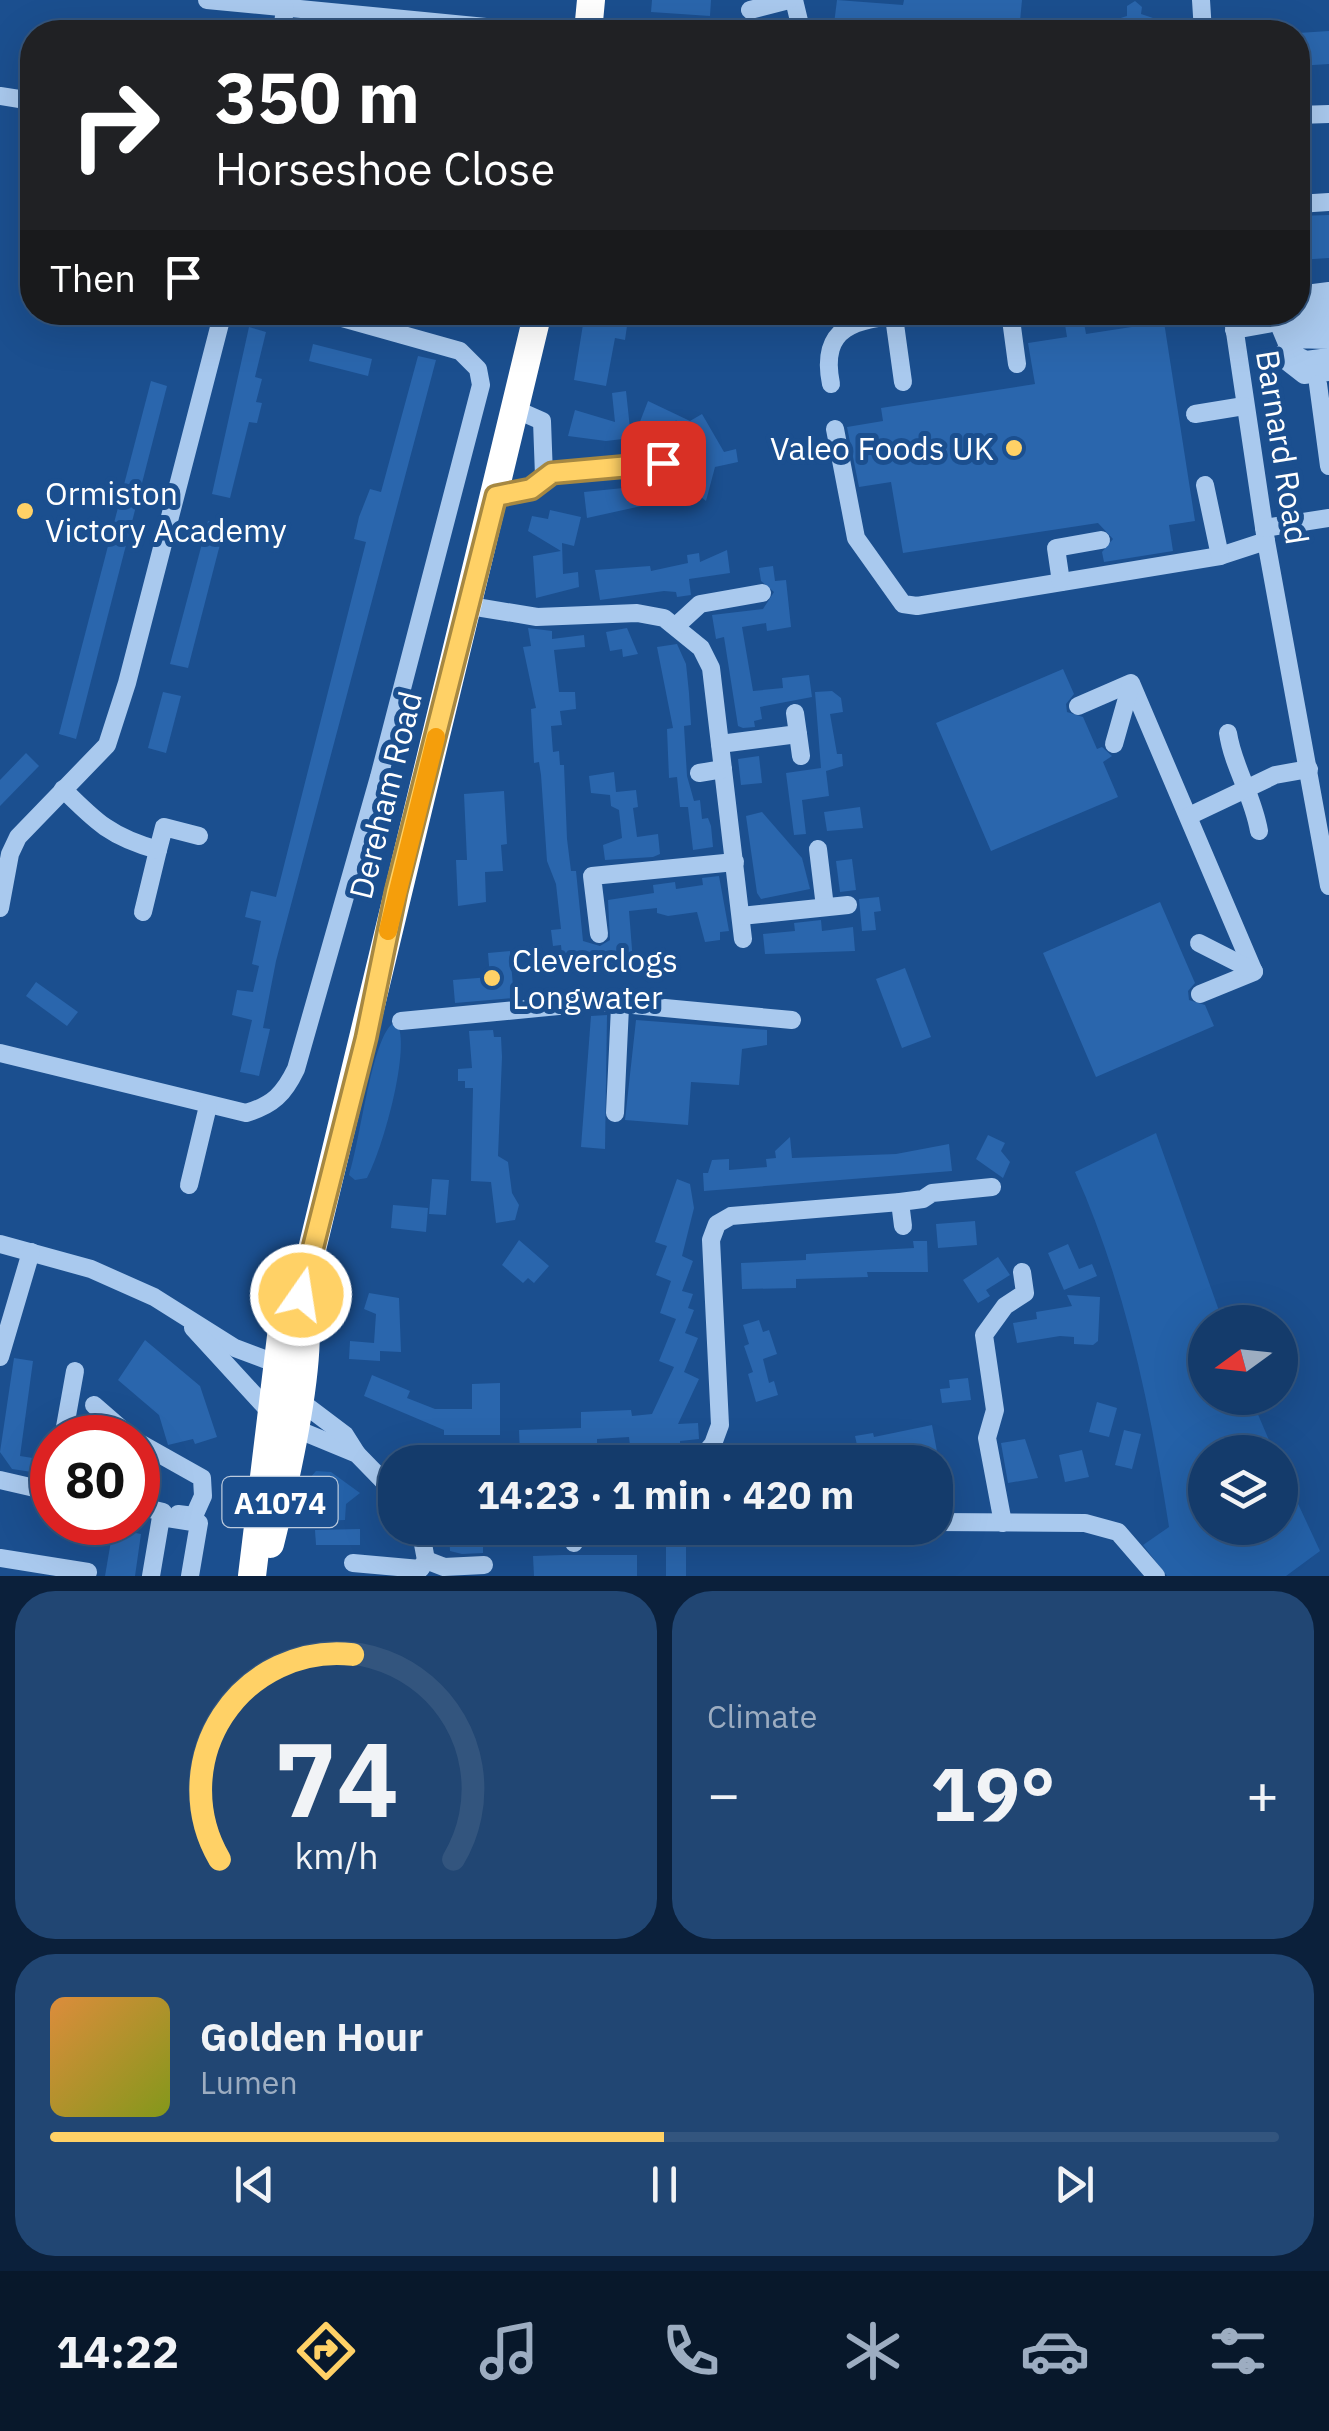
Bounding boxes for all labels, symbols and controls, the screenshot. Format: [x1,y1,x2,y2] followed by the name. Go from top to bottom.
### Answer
[215,51,420,142] text: 350 m
[50,60,180,190] icon: right
[215,139,555,197] text: Horseshoe Close
[156,250,211,305] icon: arrive
[50,253,136,302] text: Then
[1247,347,1319,547] street label: Barnard Road
[621,421,706,506] pin
[770,427,994,469] place label: Valeo Foods UK
[636,436,691,491] icon: arrive
[1003,437,1025,459] marker: Valeo Foods UK
[45,472,287,551] place label: Ormiston Victory Academy
[14,500,36,522] marker: Ormiston Victory Academy
[339,687,431,903] street label: Dereham Road
[512,939,678,1018] place label: Cleverclogs Longwater
[481,967,503,989] marker: Cleverclogs Longwater
[249,1243,353,1347] position arrow
[1188,1305,1298,1415] north arrow
[1188,1305,1298,1545] map controls
[30,1415,160,1545] speed limit sign: 80
[1188,1435,1298,1545] button: layers
[477,1470,854,1519] text: 14:23 · 1 min · 420 m
[222,1477,338,1527] road number: A1074
[707,1695,817,1737] text: Climate
[274,1710,398,1846] text: 74
[930,1744,1056,1842] text: 19°
[707,1758,740,1829] text: −
[1246,1758,1279,1829] text: +
[294,1832,378,1879] text: km/h
[200,2012,423,2061] text: Golden Hour
[200,2061,298,2103] text: Lumen
[227,2157,282,2212] icon: previous
[637,2157,692,2212] icon: pause
[1047,2157,1102,2212] icon: next
[291,2316,361,2386] icon: directions
[474,2316,544,2386] icon: music
[656,2316,726,2386] icon: phone
[838,2316,908,2386] icon: climate
[1020,2316,1090,2386] icon: car
[1203,2316,1273,2386] icon: filters
[56,2322,179,2380] text: 14:22

